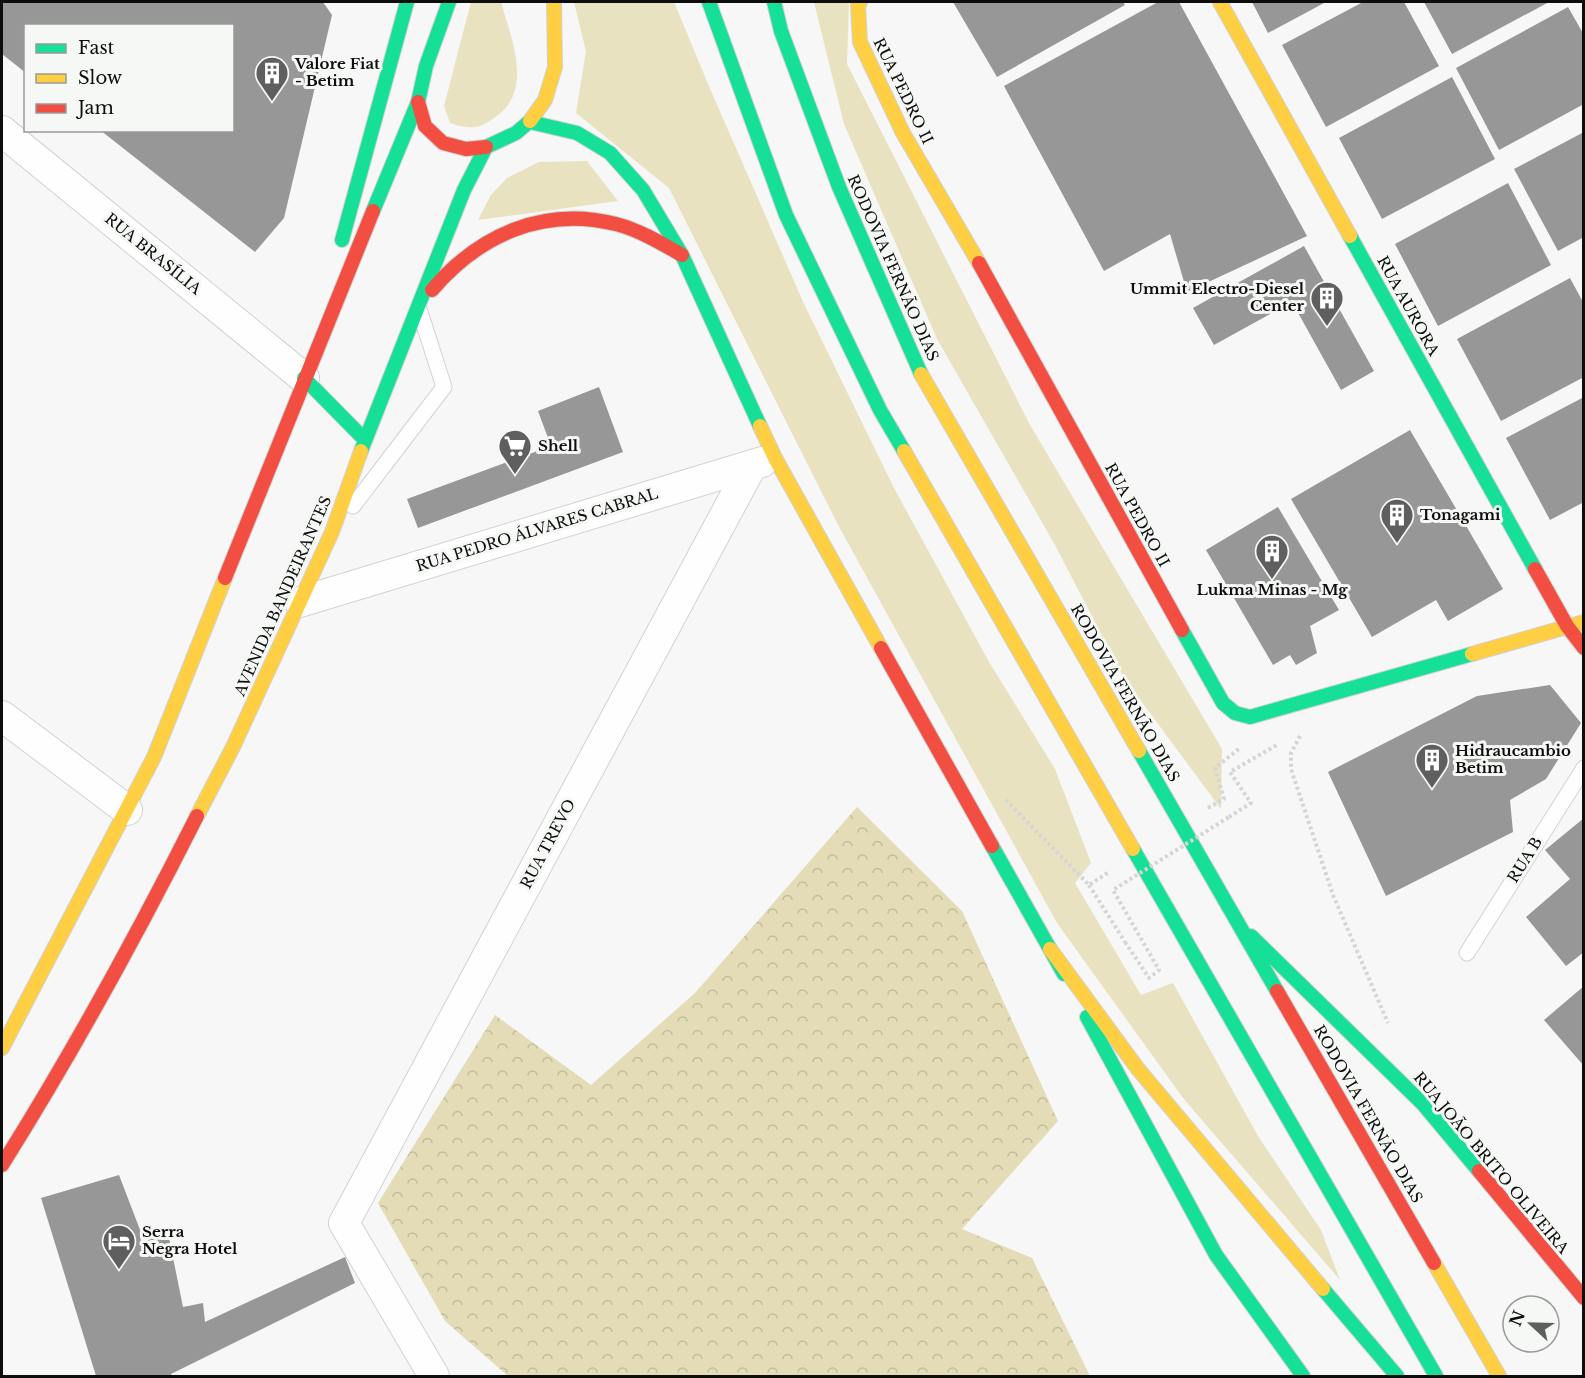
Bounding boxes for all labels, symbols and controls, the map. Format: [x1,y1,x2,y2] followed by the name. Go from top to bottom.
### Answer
[24,24,234,132] legend
[870,35,937,147] street label: RUA PEDRO II
[78,37,115,59] text: Fast
[294,54,380,90] place label: Valore Fiat - Betim
[254,55,290,102] building icon: Valore Fiat - Betim
[78,67,123,89] text: Slow
[76,97,114,119] text: Jam
[844,172,943,364] street label: RODOVIA FERNÃO DIAS
[101,209,206,299] street label: RUA BRASÍLIA
[1373,252,1444,359] street label: RUA AURORA
[1130,279,1305,315] place label: Ummit Electro-Diesel Center
[1309,280,1345,327] building icon: Ummit Electro-Diesel Center
[497,428,533,475] supermarket icon: Shell
[538,436,579,455] place label: Shell
[1101,459,1174,570] street label: RUA PEDRO II
[414,484,660,575] street label: RUA PEDRO ÁLVARES CABRAL
[229,493,335,700] street label: AVENIDA BANDEIRANTES
[1379,497,1415,544] building icon: Tonagami
[1420,505,1501,524] place label: Tonagami
[1254,533,1290,580] building icon: Lukma Minas - Mg
[1197,580,1348,599] place label: Lukma Minas - Mg
[1067,600,1184,785] street label: RODOVIA FERNÃO DIAS
[1455,741,1571,777] place label: Hidraucambio Betim
[1414,742,1450,789] building icon: Hidraucambio Betim
[516,796,579,892] street label: RUA TREVO
[1503,833,1546,886] street label: RUA B
[1310,1021,1427,1206] street label: RODOVIA FERNÃO DIAS
[1410,1068,1573,1258] street label: RUA JOÃO BRITO OLIVEIRA
[142,1222,238,1258] place label: Serra Negra Hotel
[101,1223,137,1270] hotel icon: Serra Negra Hotel
[1501,1294,1561,1354] north arrow
[1505,1308,1529,1329] text: N

